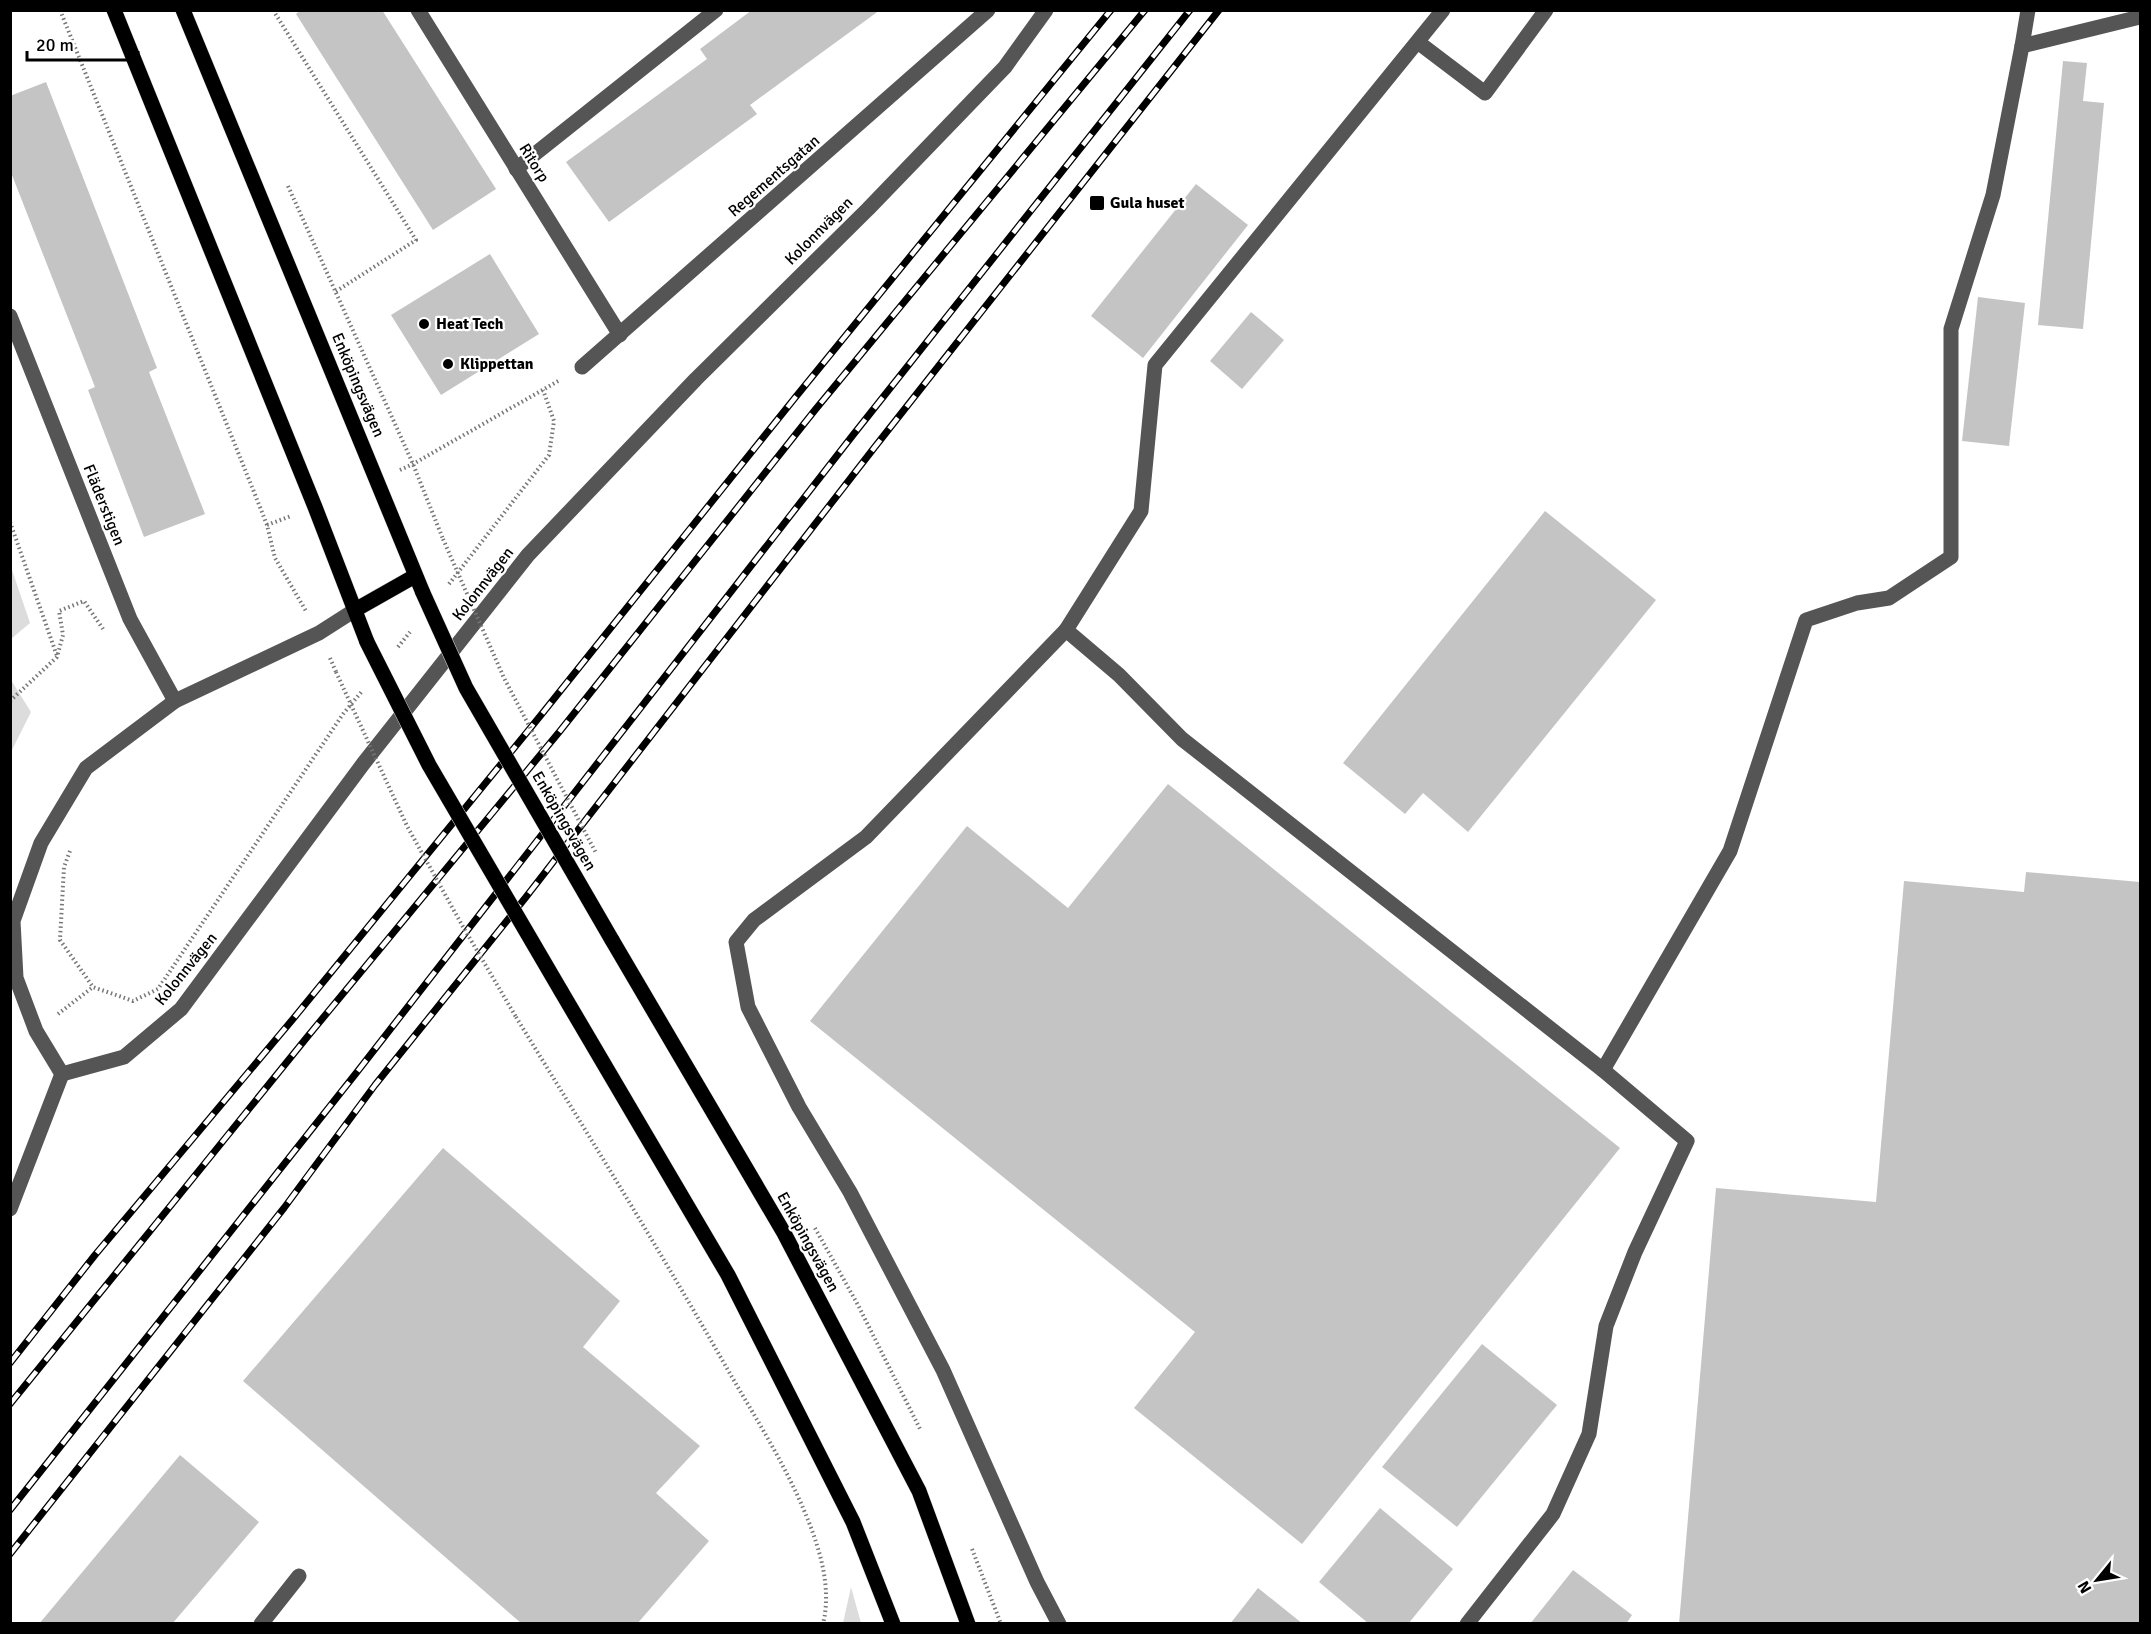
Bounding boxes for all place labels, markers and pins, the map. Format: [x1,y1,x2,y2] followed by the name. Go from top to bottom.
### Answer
[1110,193,1185,213] place label: Gula huset
[1088,194,1106,212] marker: Gula huset
[436,314,504,334] place label: Heat Tech
[417,317,431,331] marker: Heat Tech
[460,354,534,374] place label: Klippettan
[441,357,455,371] marker: Klippettan

